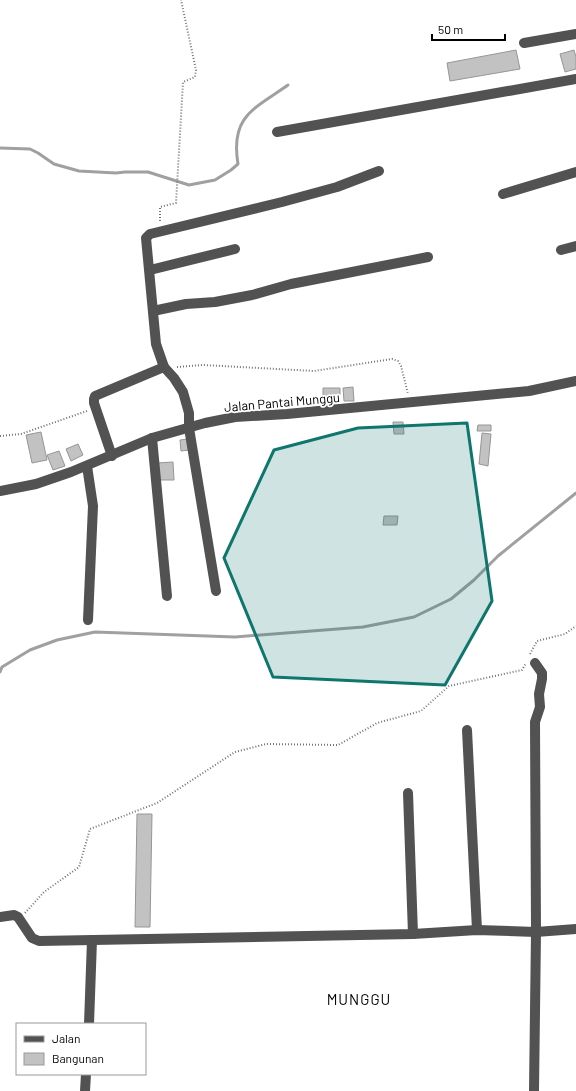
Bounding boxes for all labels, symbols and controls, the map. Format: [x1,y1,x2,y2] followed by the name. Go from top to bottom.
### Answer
[432,16,505,42] scale bar
[438,22,463,36] text: 50 m
[223,389,341,415] street label: Jalan Pantai Munggu
[327,990,391,1008] district label: MUNGGU
[16,1023,146,1075] legend
[52,1031,80,1045] text: Jalan
[52,1051,104,1065] text: Bangunan

